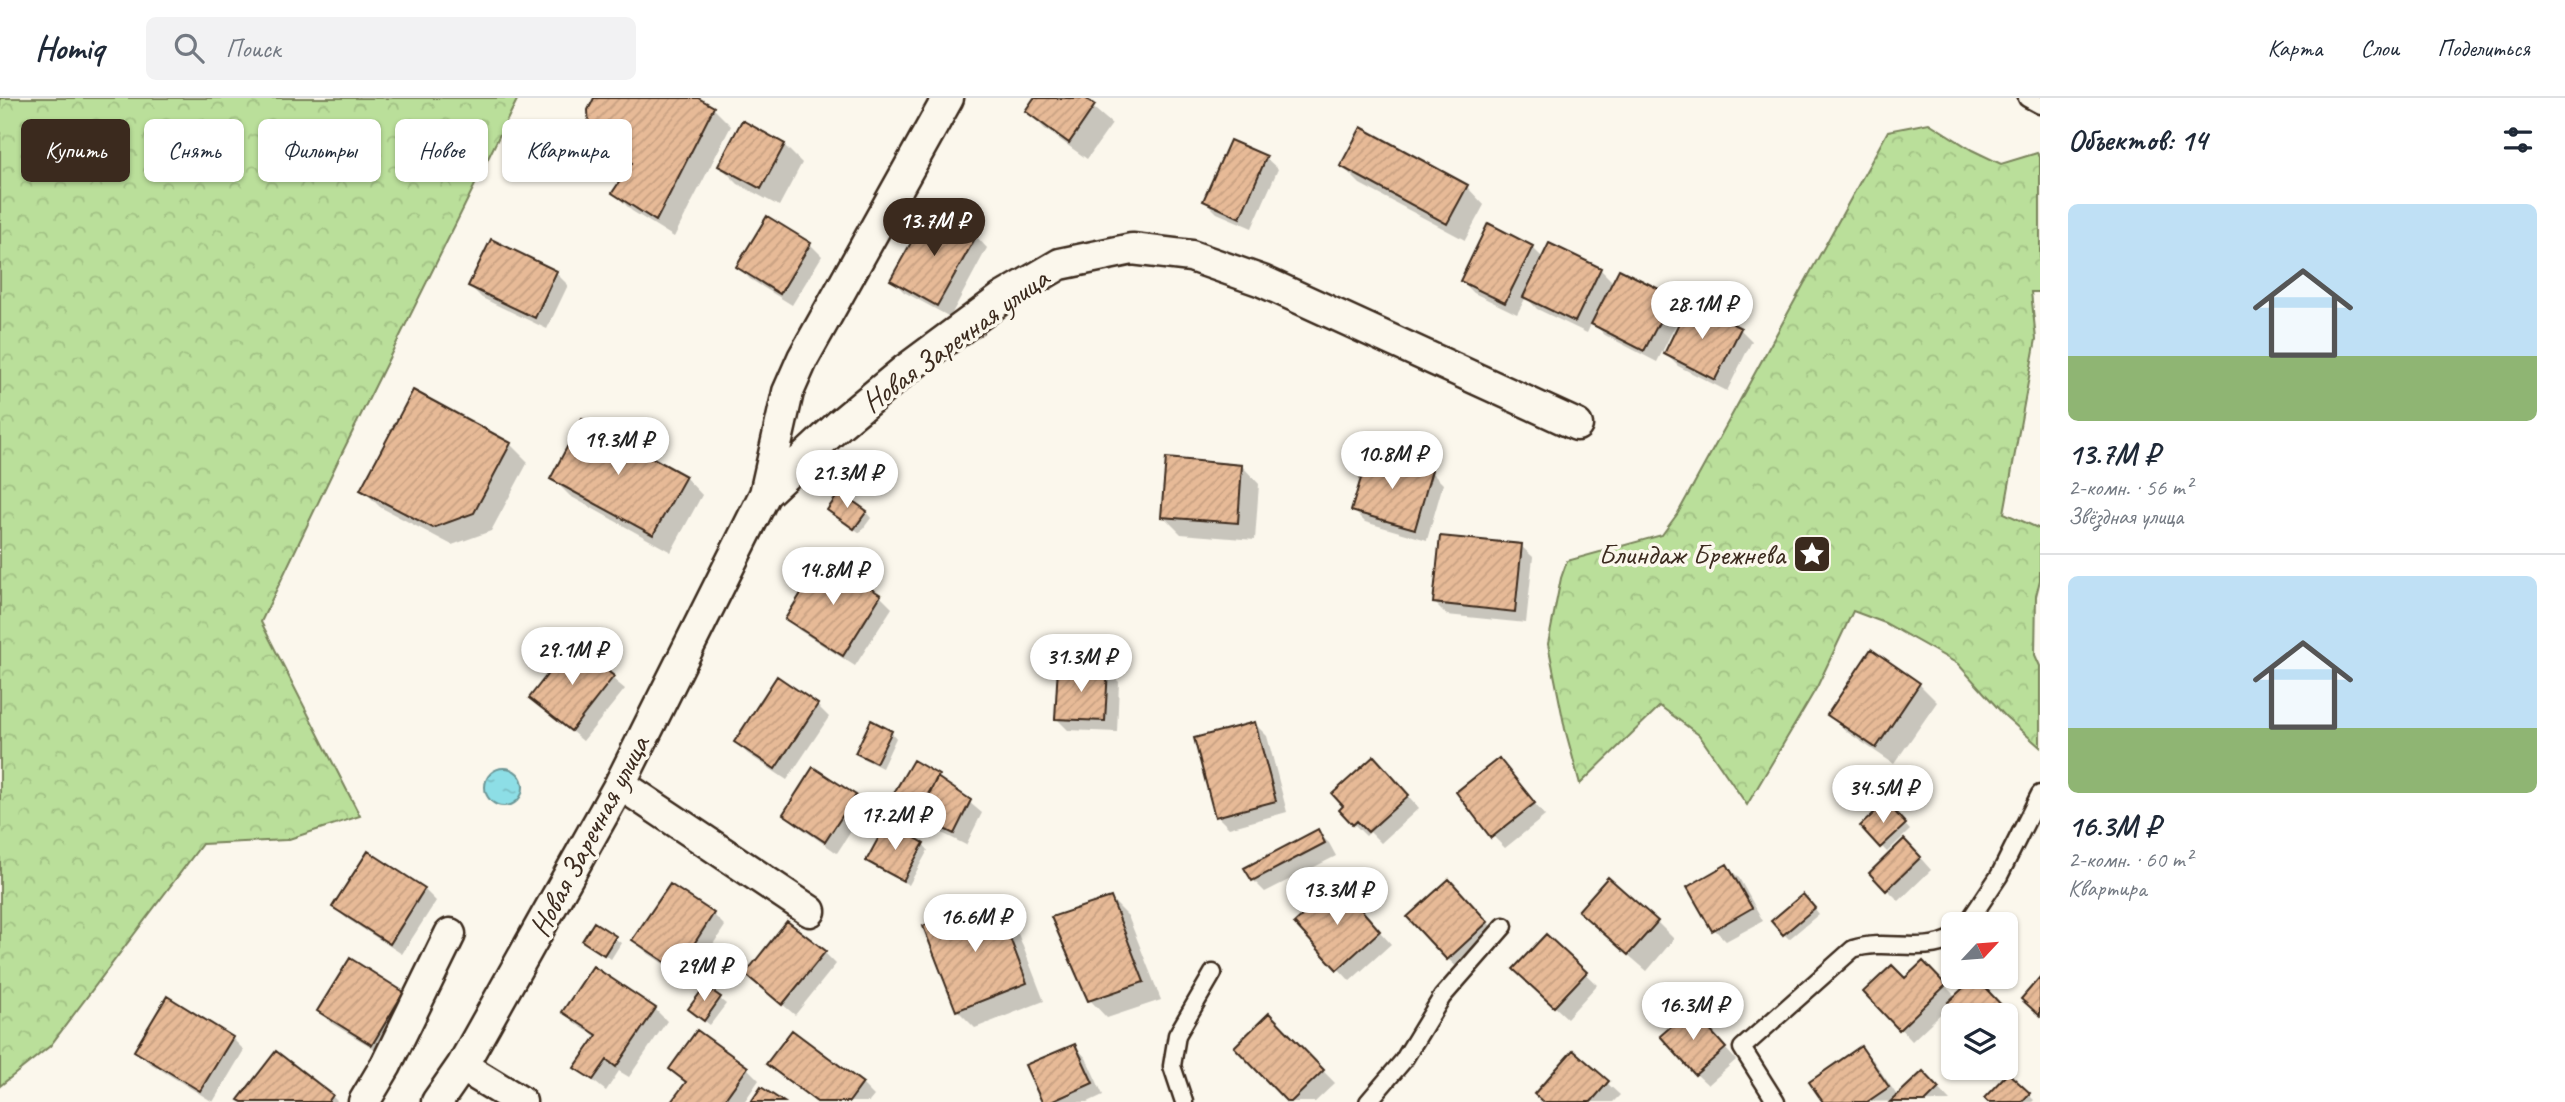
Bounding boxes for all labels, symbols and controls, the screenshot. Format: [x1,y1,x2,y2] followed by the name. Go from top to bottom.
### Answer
[146,17,636,80] search box
[35,27,104,69] text: Homiq
[170,29,208,67] icon: search
[226,32,280,65] text: Поиск
[2268,33,2322,63] text: Карта
[2360,33,2399,63] text: Слои
[2437,33,2530,63] text: Поделиться
[21,119,130,182] chip: Купить
[144,119,244,182] chip: Снять
[258,119,381,182] chip: Фильтры
[395,119,488,182] chip: Новое
[502,119,632,182] chip: Квартира
[2068,121,2207,159] text: Объектов: 14
[2499,121,2537,159] icon: filters
[869,198,999,258] pin: 13.7M ₽
[899,206,969,235] text: 13.7M ₽
[2240,250,2366,376] icon: home
[854,258,1058,421] street label: Новая Заречная улица
[1637,282,1767,341] pin: 28.1M ₽
[1667,289,1737,318] text: 28.1M ₽
[553,418,683,477] pin: 19.3M ₽
[583,425,653,454] text: 19.3M ₽
[1327,432,1457,491] pin: 10.8M ₽
[2068,435,2159,473] text: 13.7M ₽
[1357,439,1427,468] text: 10.8M ₽
[782,450,912,510] pin: 21.3M ₽
[812,458,882,487] text: 21.3M ₽
[2068,473,2192,502] text: 2-комн. · 56 m²
[2068,502,2183,531] text: Звёздная улица
[1791,533,1833,575] place icon: Блиндаж Брежнева
[1598,535,1787,573] place label: Блиндаж Брежнева
[768,547,898,607] pin: 14.8M ₽
[798,555,868,584] text: 14.8M ₽
[2240,622,2366,748] icon: home
[507,628,637,687] pin: 29.1M ₽
[1016,634,1146,694] pin: 31.3M ₽
[537,635,607,664] text: 29.1M ₽
[1046,642,1116,671] text: 31.3M ₽
[520,727,659,943] street label: Новая Заречная улица
[1818,766,1948,825] pin: 34.5M ₽
[1848,773,1918,802] text: 34.5M ₽
[830,792,960,852] pin: 17.2M ₽
[860,800,930,829] text: 17.2M ₽
[2068,807,2160,845] text: 16.3M ₽
[2068,845,2192,874] text: 2-комн. · 60 m²
[1272,868,1402,927] pin: 13.3M ₽
[2068,874,2146,903] text: Квартира
[1302,875,1372,904] text: 13.3M ₽
[910,894,1040,954] pin: 16.6M ₽
[940,902,1010,931] text: 16.6M ₽
[1941,912,2018,989] north arrow
[1941,912,2018,1080] map controls
[655,944,753,1003] pin: 29M ₽
[677,951,731,980] text: 29M ₽
[1628,982,1758,1042] pin: 16.3M ₽
[1658,990,1728,1019] text: 16.3M ₽
[1941,1003,2018,1080] button: layers

